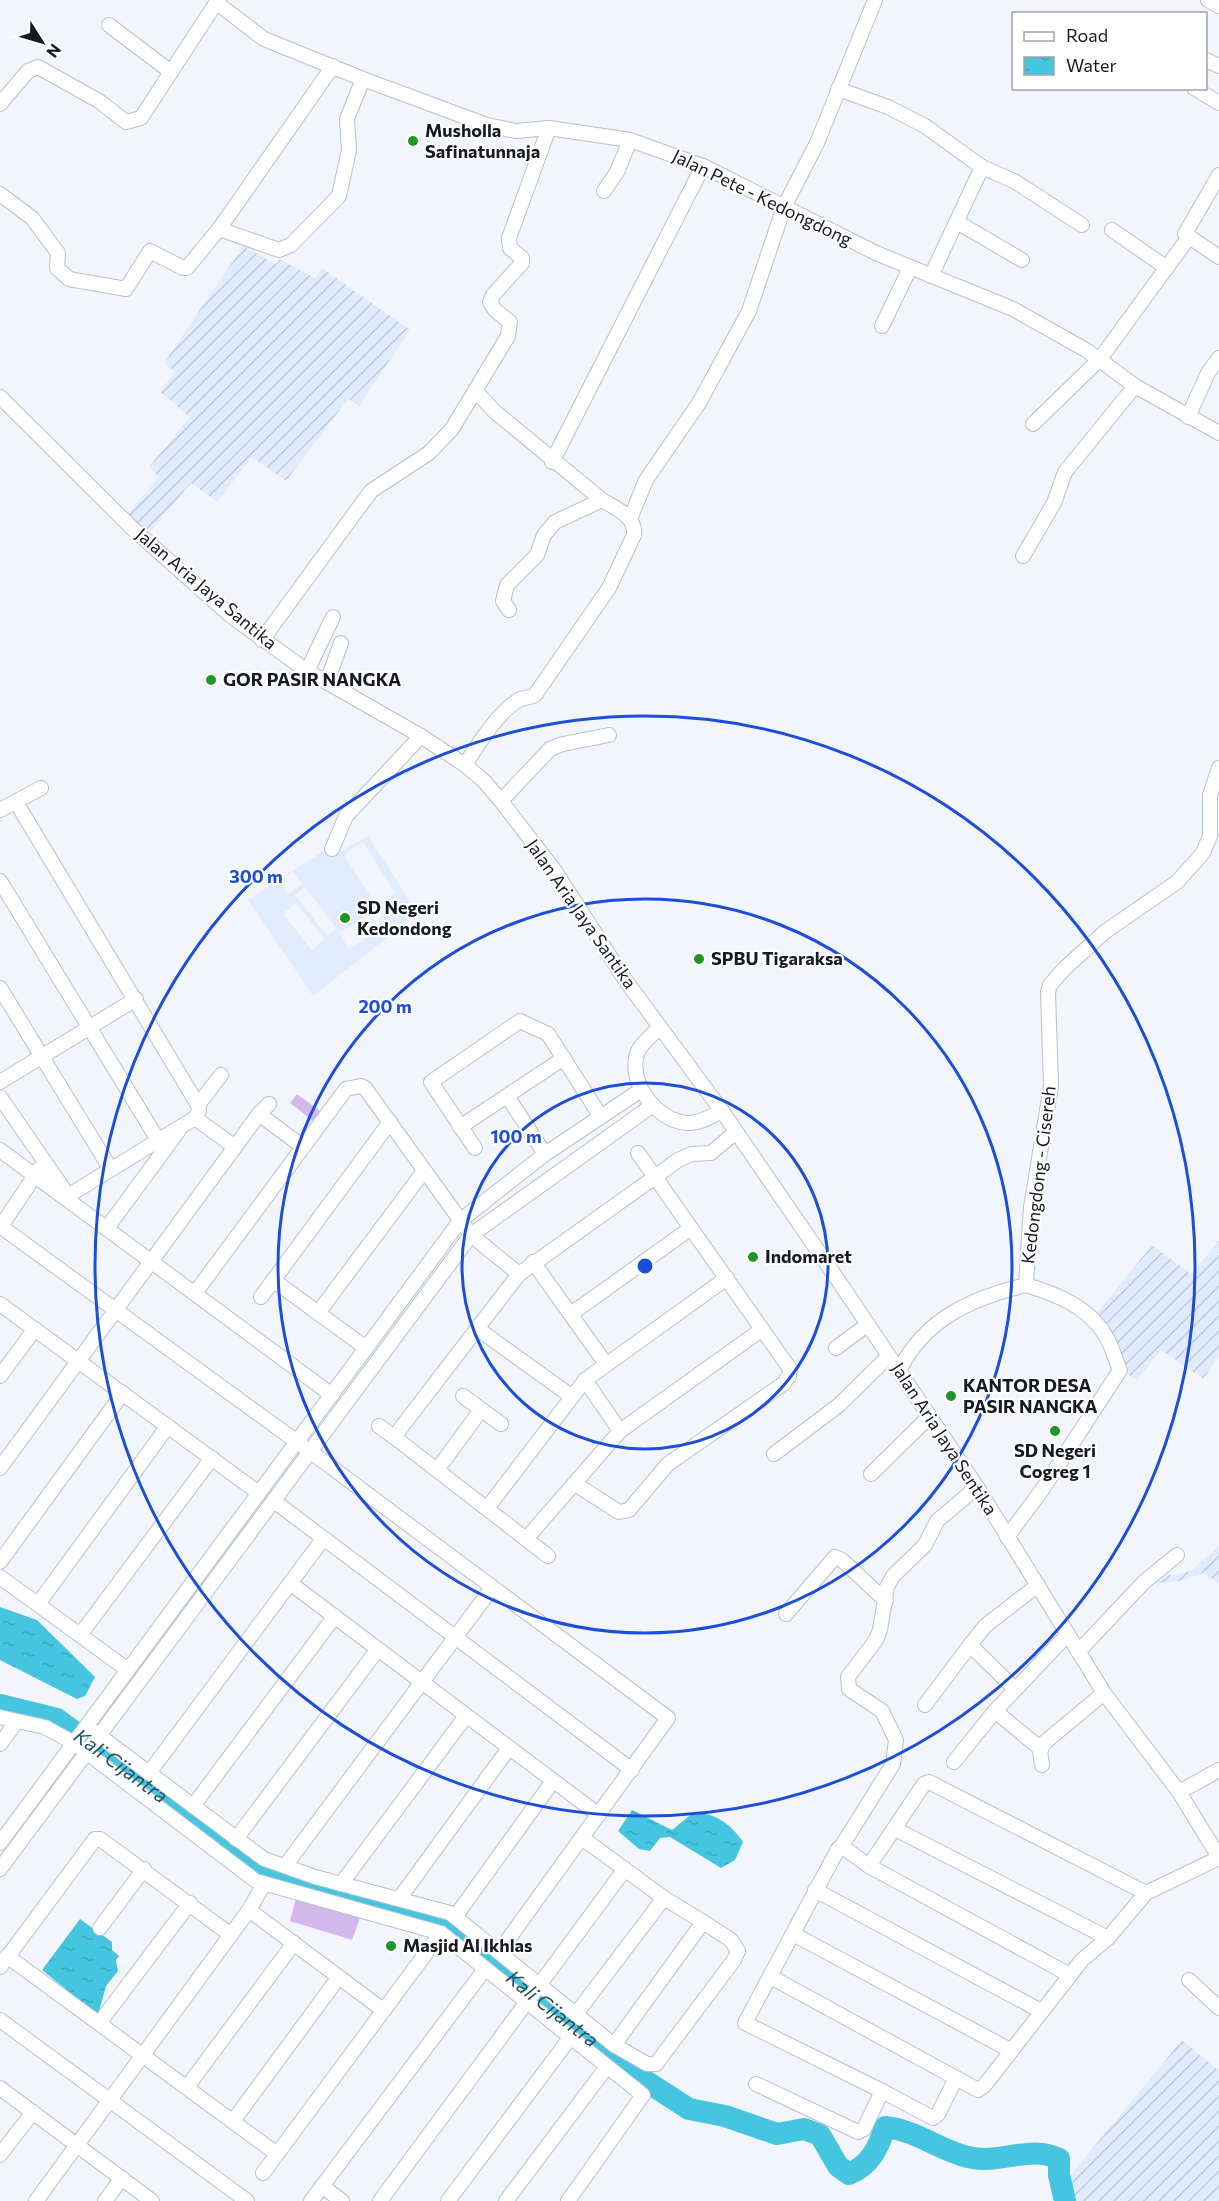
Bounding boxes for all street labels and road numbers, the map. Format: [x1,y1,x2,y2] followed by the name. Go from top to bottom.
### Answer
[669,144,856,250] street label: Jalan Pete - Kedongdong
[132,523,282,654] street label: Jalan Aria Jaya Santika
[522,834,642,992] street label: Jalan Aria Jaya Santika
[1016,1085,1060,1265] street label: Kedongdong - Cisereh
[887,1358,1002,1519] street label: Jalan Aria Jaya Sentika

